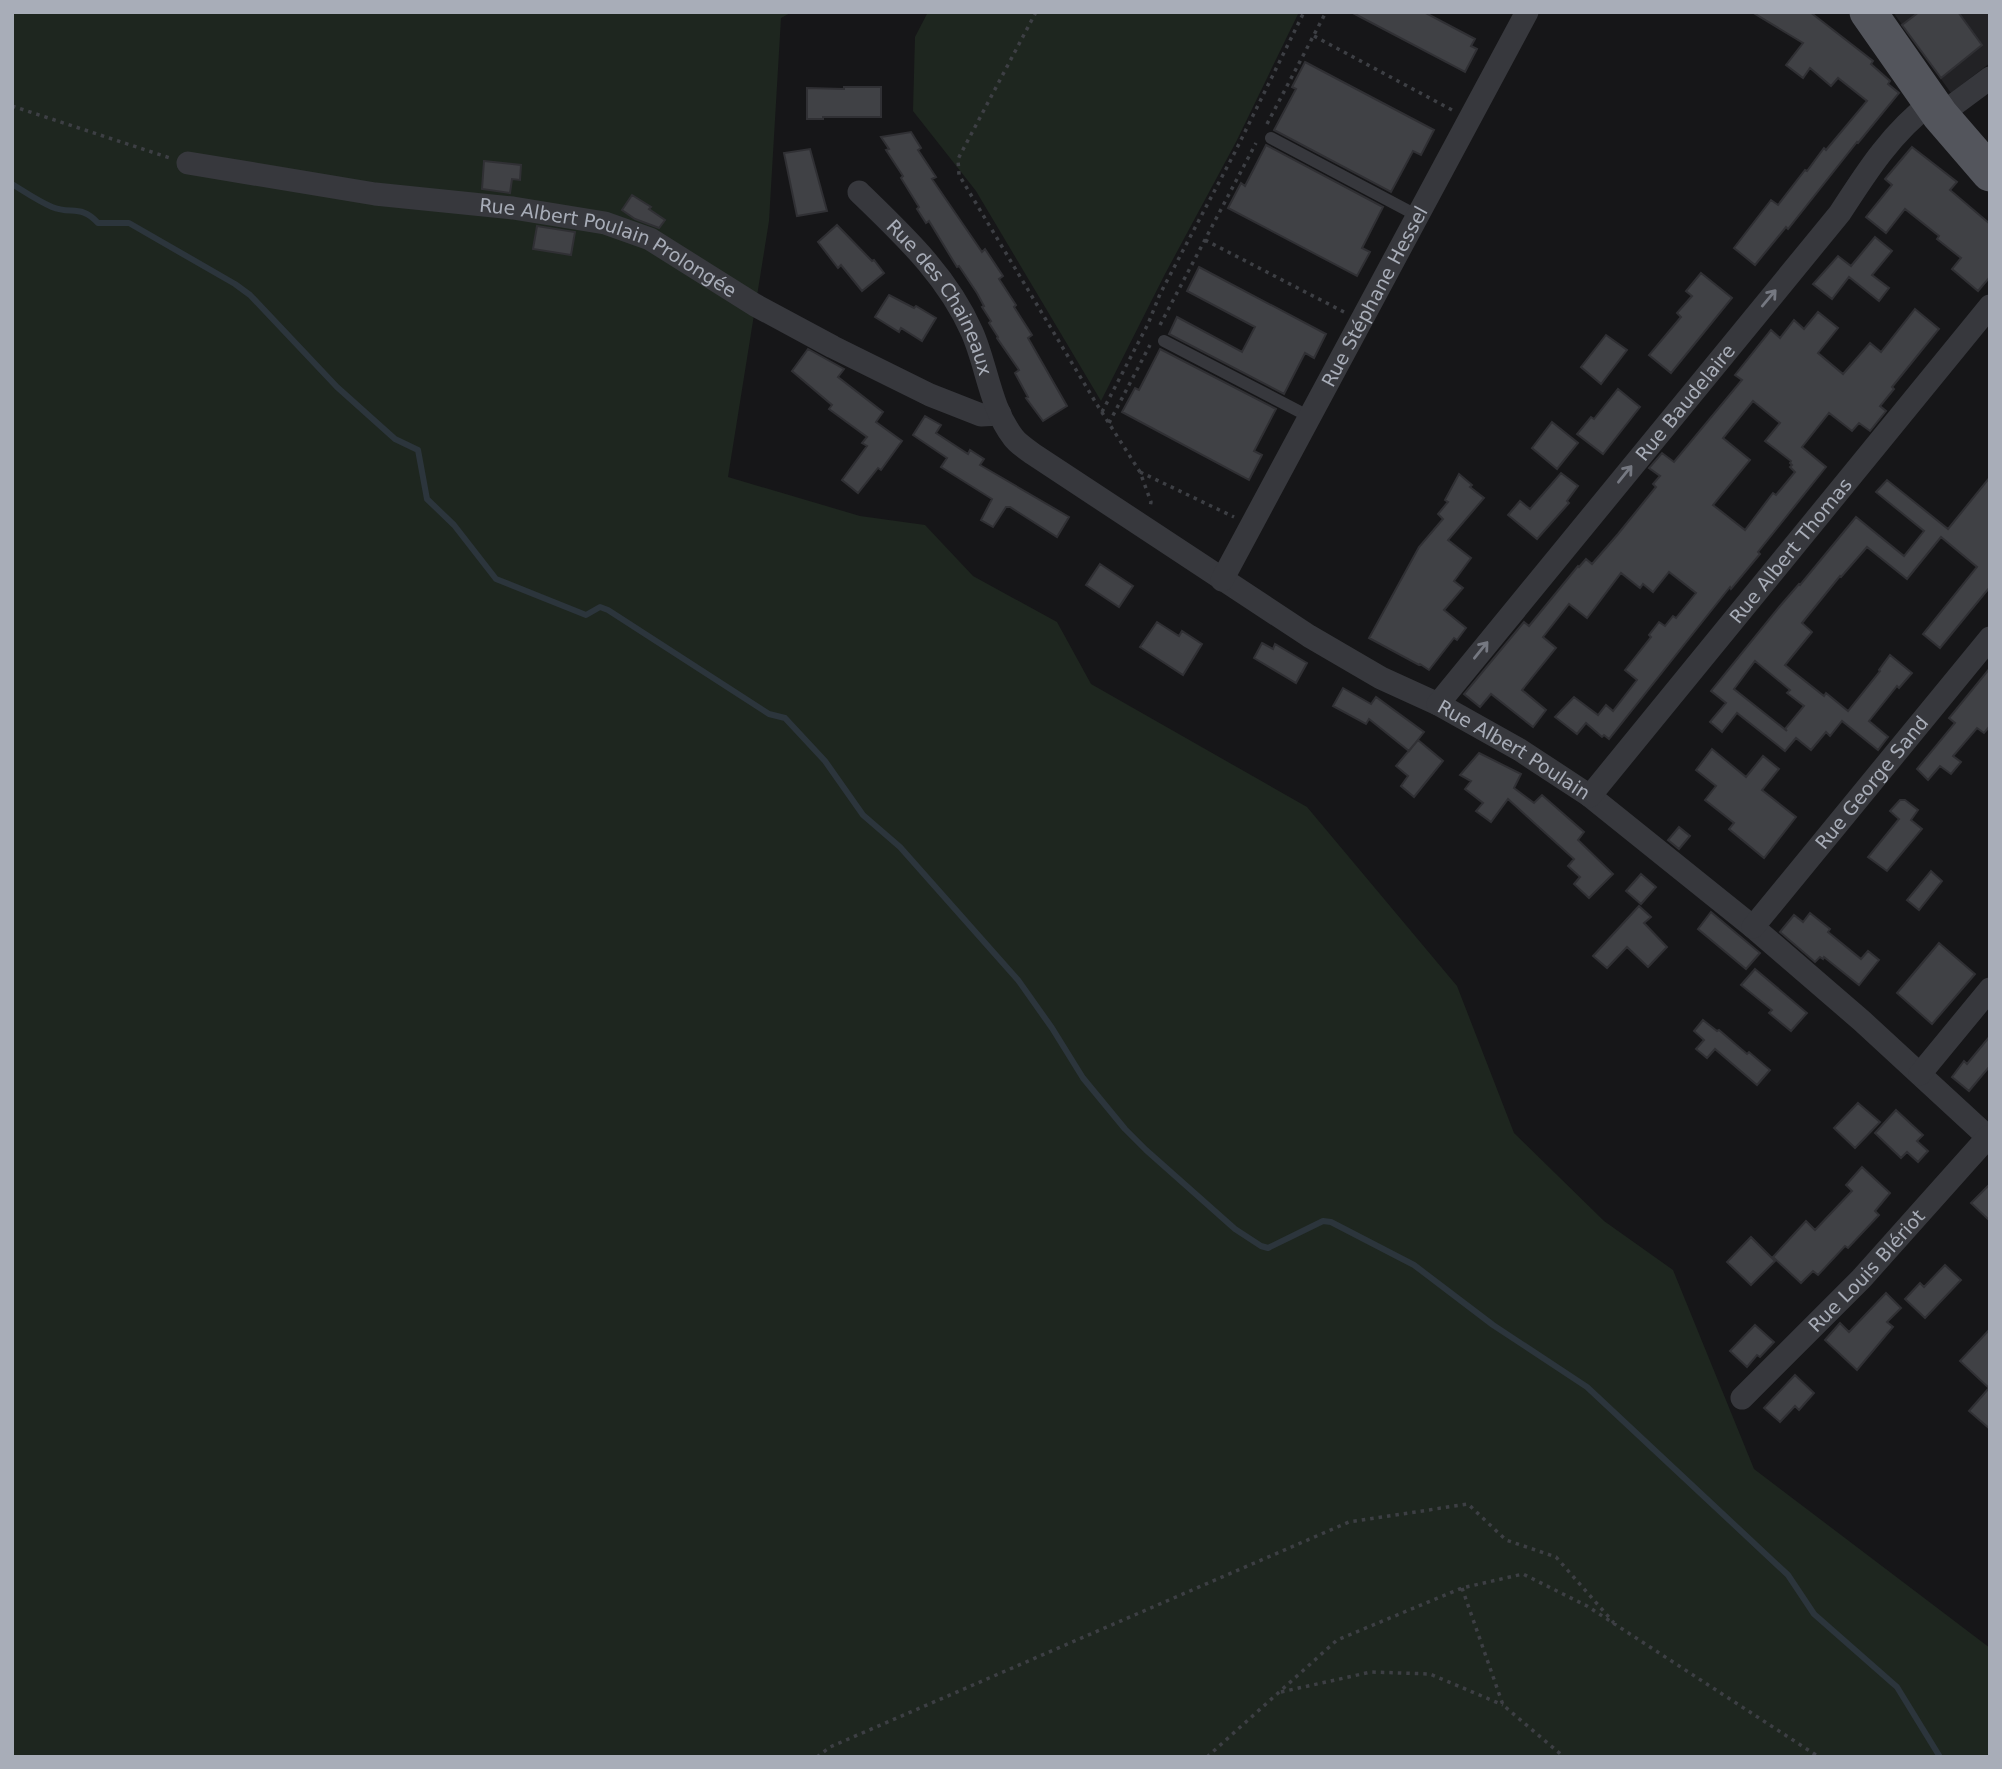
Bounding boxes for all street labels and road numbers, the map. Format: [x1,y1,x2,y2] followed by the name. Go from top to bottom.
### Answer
[478,194,741,302] street label: Rue Albert Poulain Prolongée
[1317,202,1432,390] street label: Rue Stéphane Hessel
[882,215,997,378] street label: Rue des Chaineaux
[1631,340,1739,465] street label: Rue Baudelaire
[1725,473,1856,627] street label: Rue Albert Thomas
[1434,695,1594,804] street label: Rue Albert Poulain
[1811,712,1933,853] street label: Rue George Sand
[1804,1205,1929,1336] street label: Rue Louis Blériot

